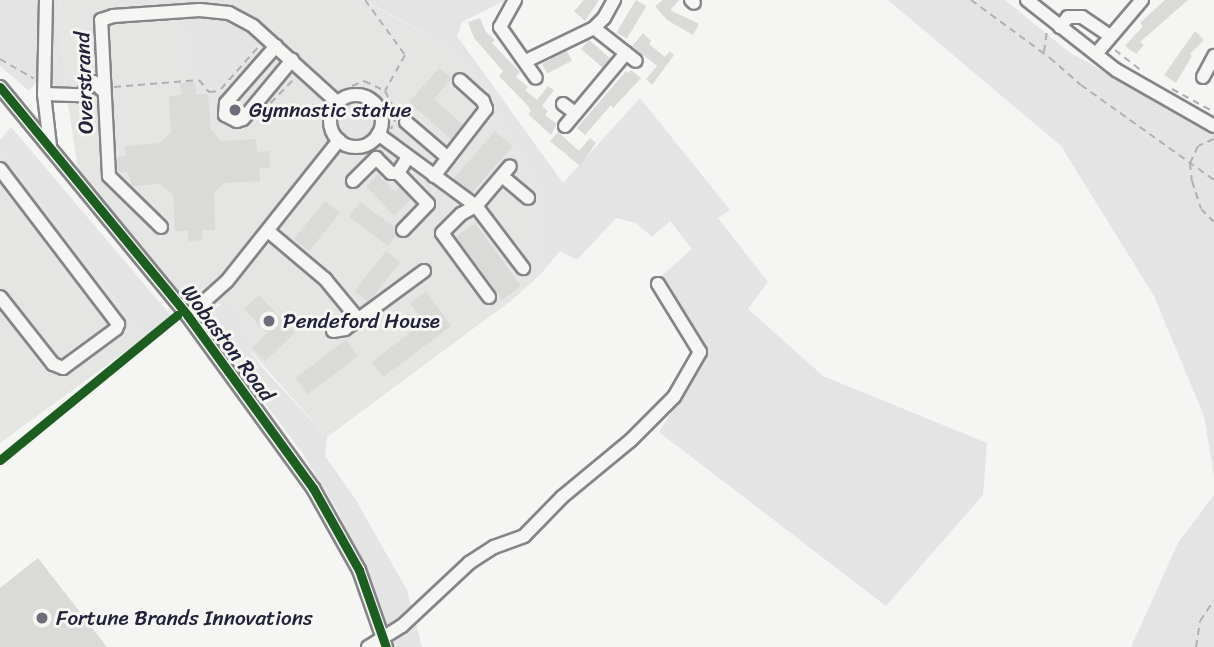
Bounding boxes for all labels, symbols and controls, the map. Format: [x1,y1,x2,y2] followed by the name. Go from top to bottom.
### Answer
[70,31,98,135] street label: Overstrand
[249,97,411,123] place label: Gymnastic statue
[227,102,243,118] marker: Gymnastic statue
[176,280,280,406] street label: Wobaston Road
[283,308,441,334] place label: Pendeford House
[261,313,277,329] marker: Pendeford House
[56,605,312,631] place label: Fortune Brands Innovations
[34,610,50,626] marker: Fortune Brands Innovations

